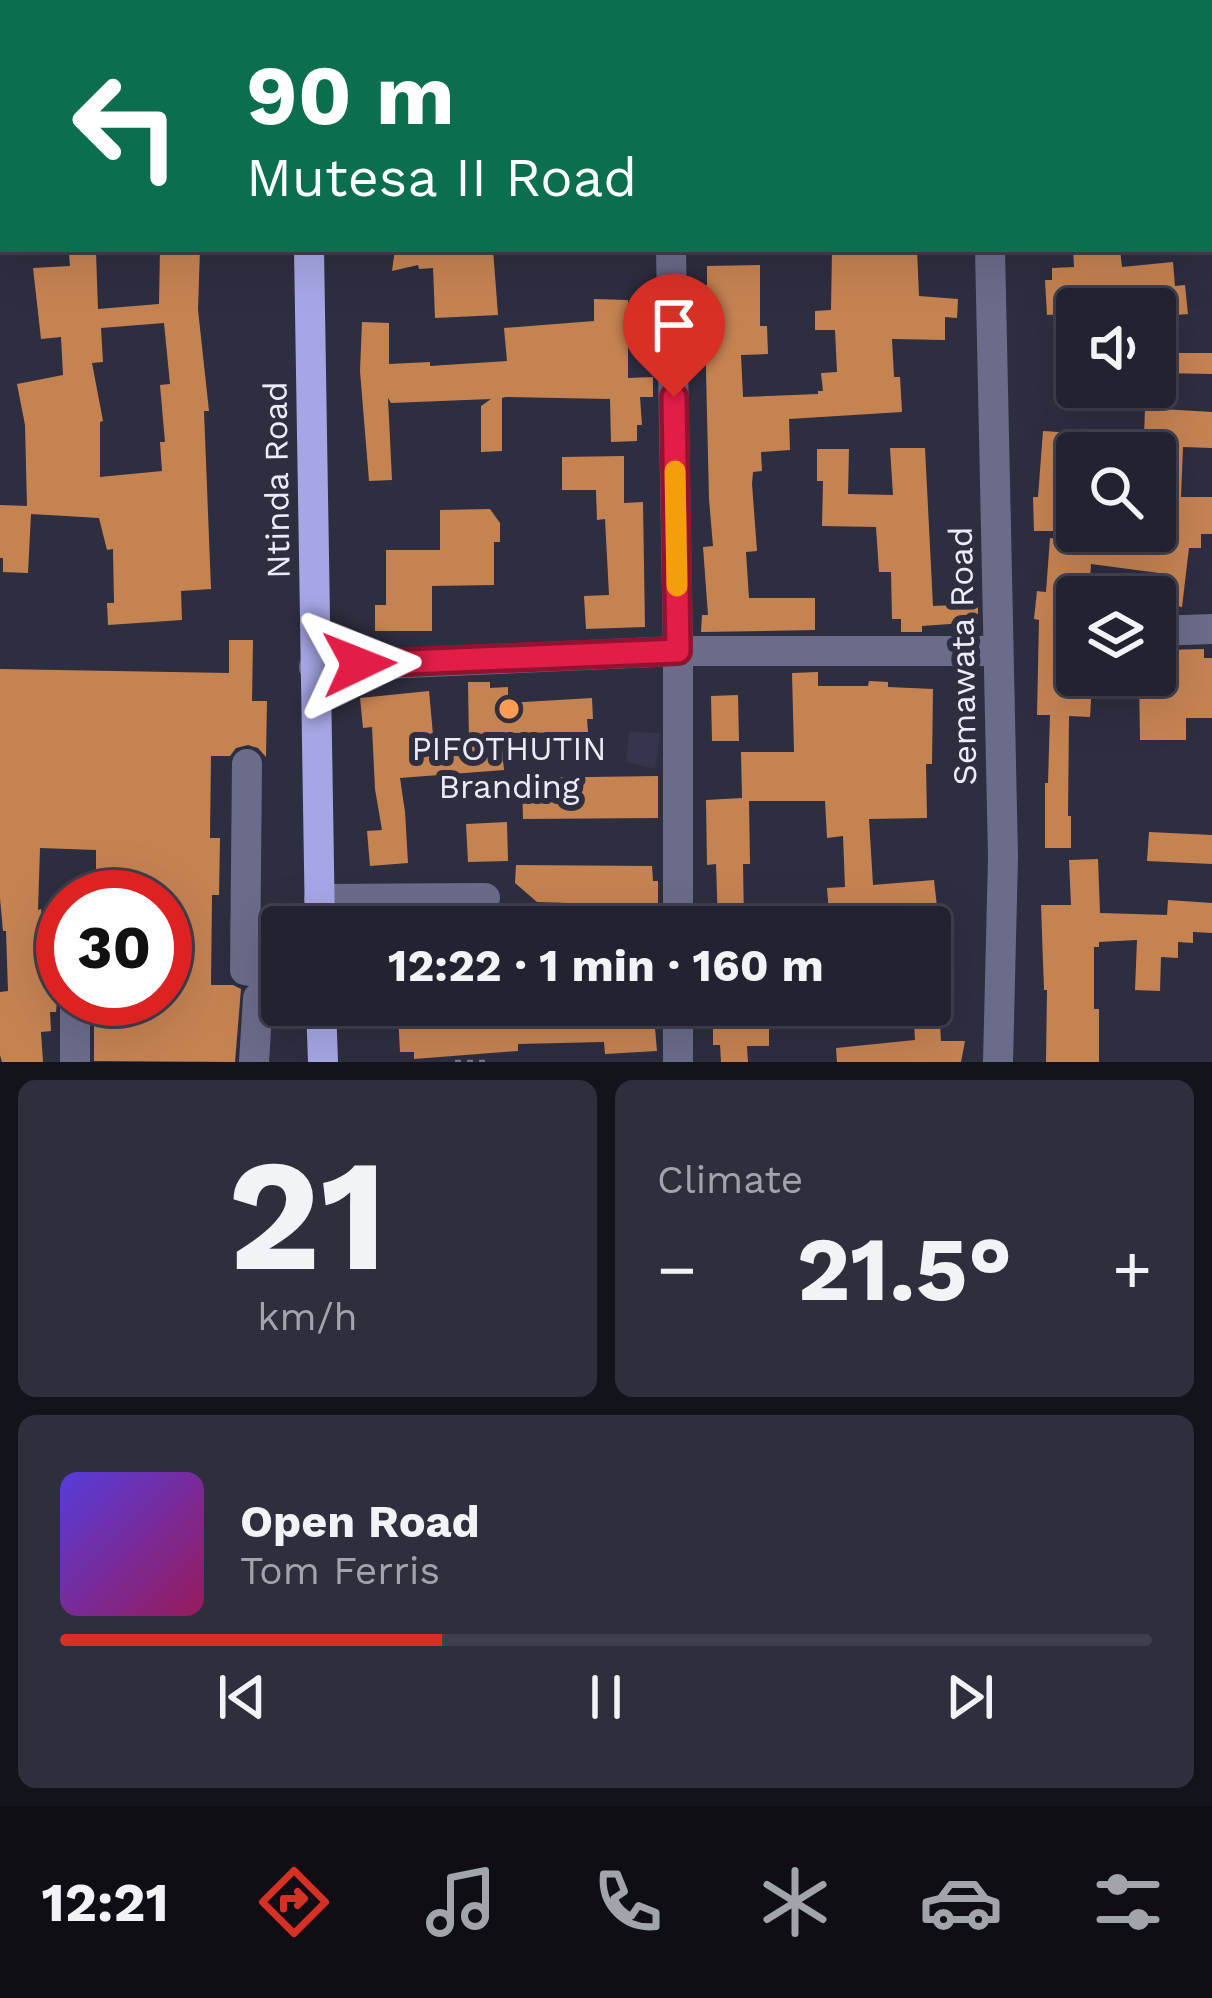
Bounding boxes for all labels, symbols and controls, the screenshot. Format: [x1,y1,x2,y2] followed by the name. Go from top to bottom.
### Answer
[246,46,455,144] text: 90 m
[48,48,204,204] icon: left
[246,146,637,209] text: Mutesa II Road
[623,274,725,397] pin
[1056,288,1176,696] map controls
[1056,288,1176,408] button: sound
[641,292,707,358] icon: arrive
[255,381,298,579] street label: Ntinda Road
[1056,432,1176,552] button: search
[941,526,984,786] street label: Semawata Road
[1056,576,1176,696] button: layers
[296,601,422,727] position arrow
[496,696,522,722] marker: PIFOTHUTIN Branding
[411,729,607,806] place label: PIFOTHUTIN Branding
[36,870,192,1026] speed limit sign: 30
[388,939,824,992] text: 12:22 · 1 min · 160 m
[227,1124,388,1307] text: 21
[657,1157,803,1202] text: Climate
[797,1216,1012,1322] text: 21.5°
[657,1231,697,1308] text: −
[1112,1231,1152,1308] text: +
[257,1294,358,1339] text: km/h
[240,1495,480,1548] text: Open Road
[240,1548,440,1593] text: Tom Ferris
[209,1664,275,1730] icon: previous
[573,1664,639,1730] icon: pause
[937,1664,1003,1730] icon: next
[252,1860,336,1944] icon: directions
[419,1860,503,1944] icon: music
[586,1860,670,1944] icon: phone
[753,1860,837,1944] icon: climate
[919,1860,1003,1944] icon: car
[1086,1860,1170,1944] icon: filters
[41,1871,169,1934] text: 12:21

